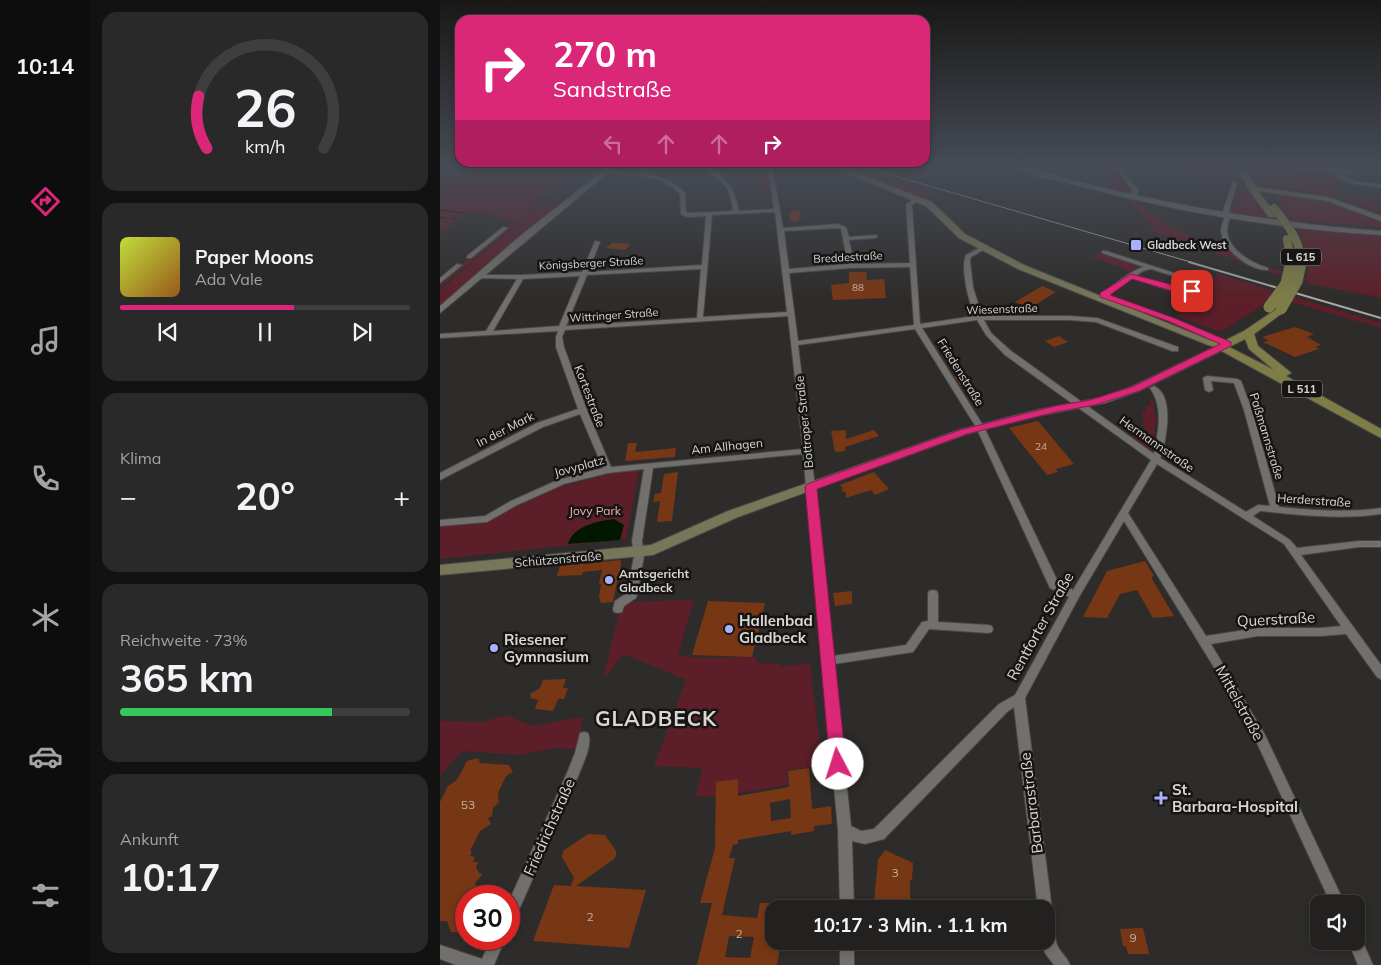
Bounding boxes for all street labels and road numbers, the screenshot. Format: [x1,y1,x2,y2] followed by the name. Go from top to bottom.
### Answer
[813,248,883,266] street label: Breddestraße
[1281,248,1321,266] road number: L 615
[538,253,644,273] street label: Königsberger Straße
[966,301,1038,317] street label: Wiesenstraße
[569,305,659,325] street label: Wittringer Straße
[934,335,988,409] street label: Friedenstraße
[571,363,609,429] street label: Kortestraße
[792,375,816,469] street label: Bottroper Straße
[1282,380,1322,398] road number: L 511
[1247,391,1287,481] street label: Paßmannstraße
[474,408,537,450] street label: In der Mark
[1117,413,1197,475] street label: Hermannstraße
[690,435,764,457] street label: Am Allhagen
[552,452,606,480] street label: Jovyplatz
[1277,490,1351,510] street label: Herderstraße
[514,548,602,570] street label: Schützenstraße
[1002,568,1078,684] street label: Rentforter Straße
[1236,607,1316,631] street label: Querstraße
[1212,662,1268,744] street label: Mittelstraße
[1015,751,1047,855] street label: Barbarastraße
[519,775,579,879] street label: Friedrichstraße

